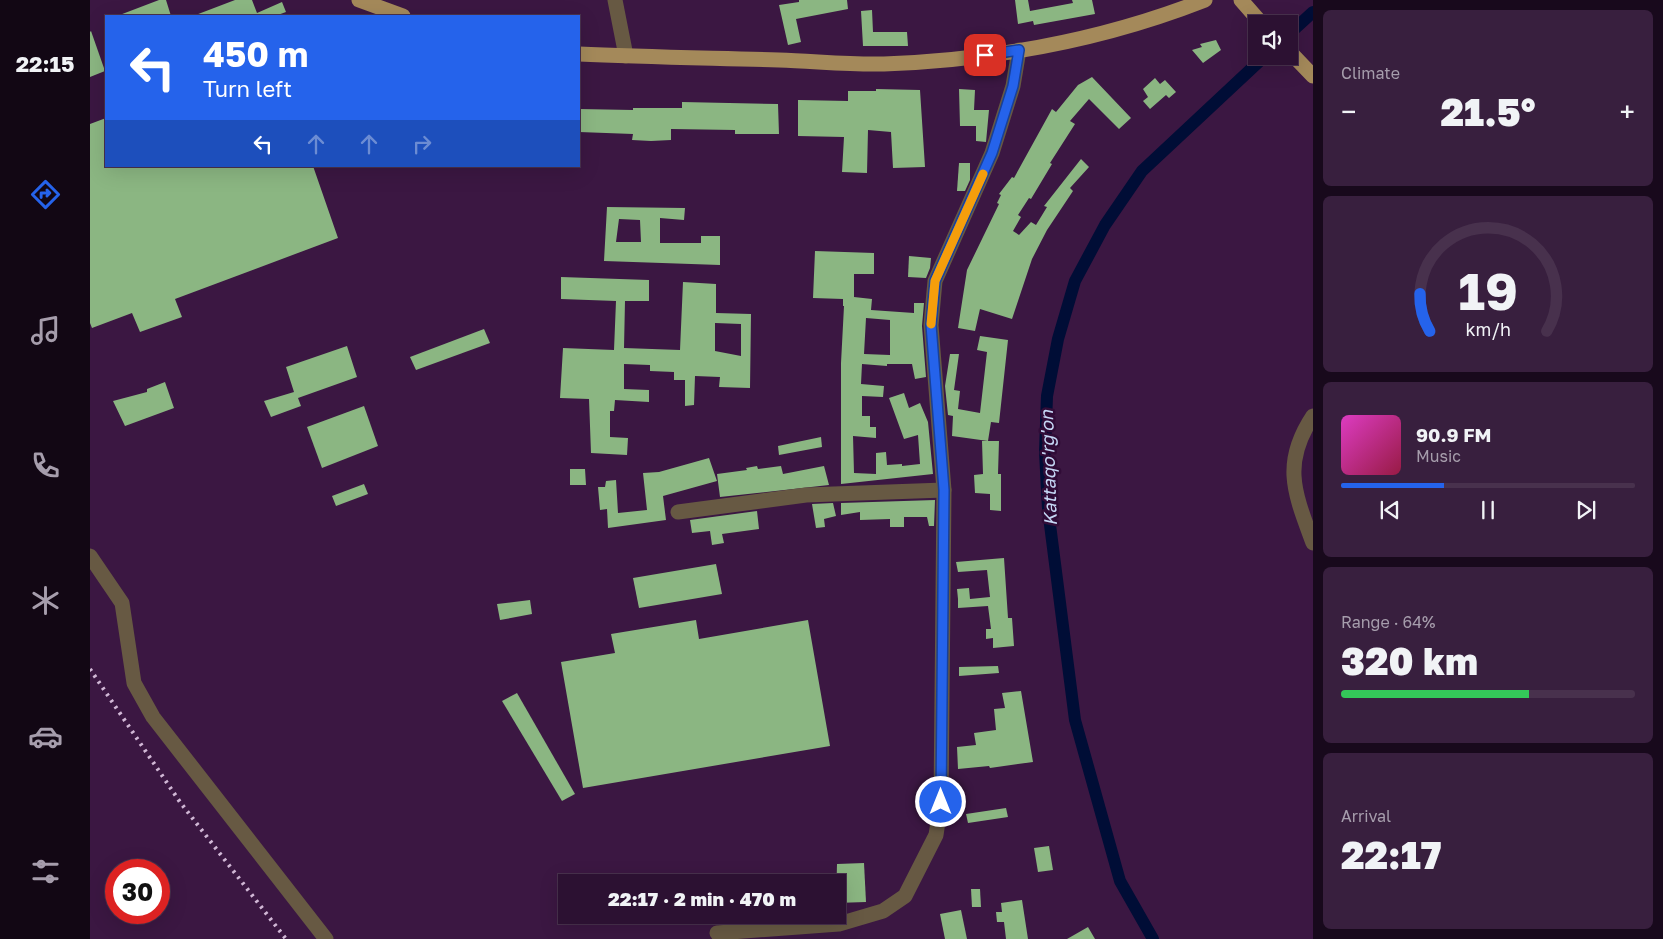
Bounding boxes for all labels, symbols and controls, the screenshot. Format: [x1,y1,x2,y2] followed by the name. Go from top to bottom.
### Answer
[1248,15,1298,65] map controls
[1248,15,1298,65] button: sound
[203,33,308,75] text: 450 m
[964,34,1006,76] pin
[120,35,185,100] icon: left
[971,41,999,69] icon: arrive
[16,50,74,77] text: 22:15
[1341,63,1400,83] text: Climate
[203,75,292,102] text: Turn left
[1441,89,1535,134] text: 21.5°
[1341,95,1356,128] text: −
[1620,95,1635,128] text: +
[249,130,277,158] icon: left
[302,130,330,158] icon: ahead
[355,130,383,158] icon: ahead
[408,130,436,158] icon: right
[28,177,63,212] icon: directions
[1458,259,1518,321] text: 19
[28,313,63,348] icon: music
[1465,318,1511,340] text: km/h
[1035,409,1061,526] water label: Kattaqo'rg'on
[1416,423,1492,446] text: 90.9 FM
[1416,446,1461,466] text: Music
[28,448,63,483] icon: phone
[1376,496,1404,524] icon: previous
[1474,496,1502,524] icon: pause
[1572,496,1600,524] icon: next
[28,583,63,618] icon: climate
[1341,612,1435,632] text: Range · 64%
[1341,638,1478,683] text: 320 km
[28,719,63,754] icon: car
[914,775,966,827] position arrow
[1341,806,1391,826] text: Arrival
[1341,832,1442,877] text: 22:17
[28,854,63,889] icon: filters
[105,859,170,924] speed limit sign: 30
[608,887,796,910] text: 22:17 · 2 min · 470 m

